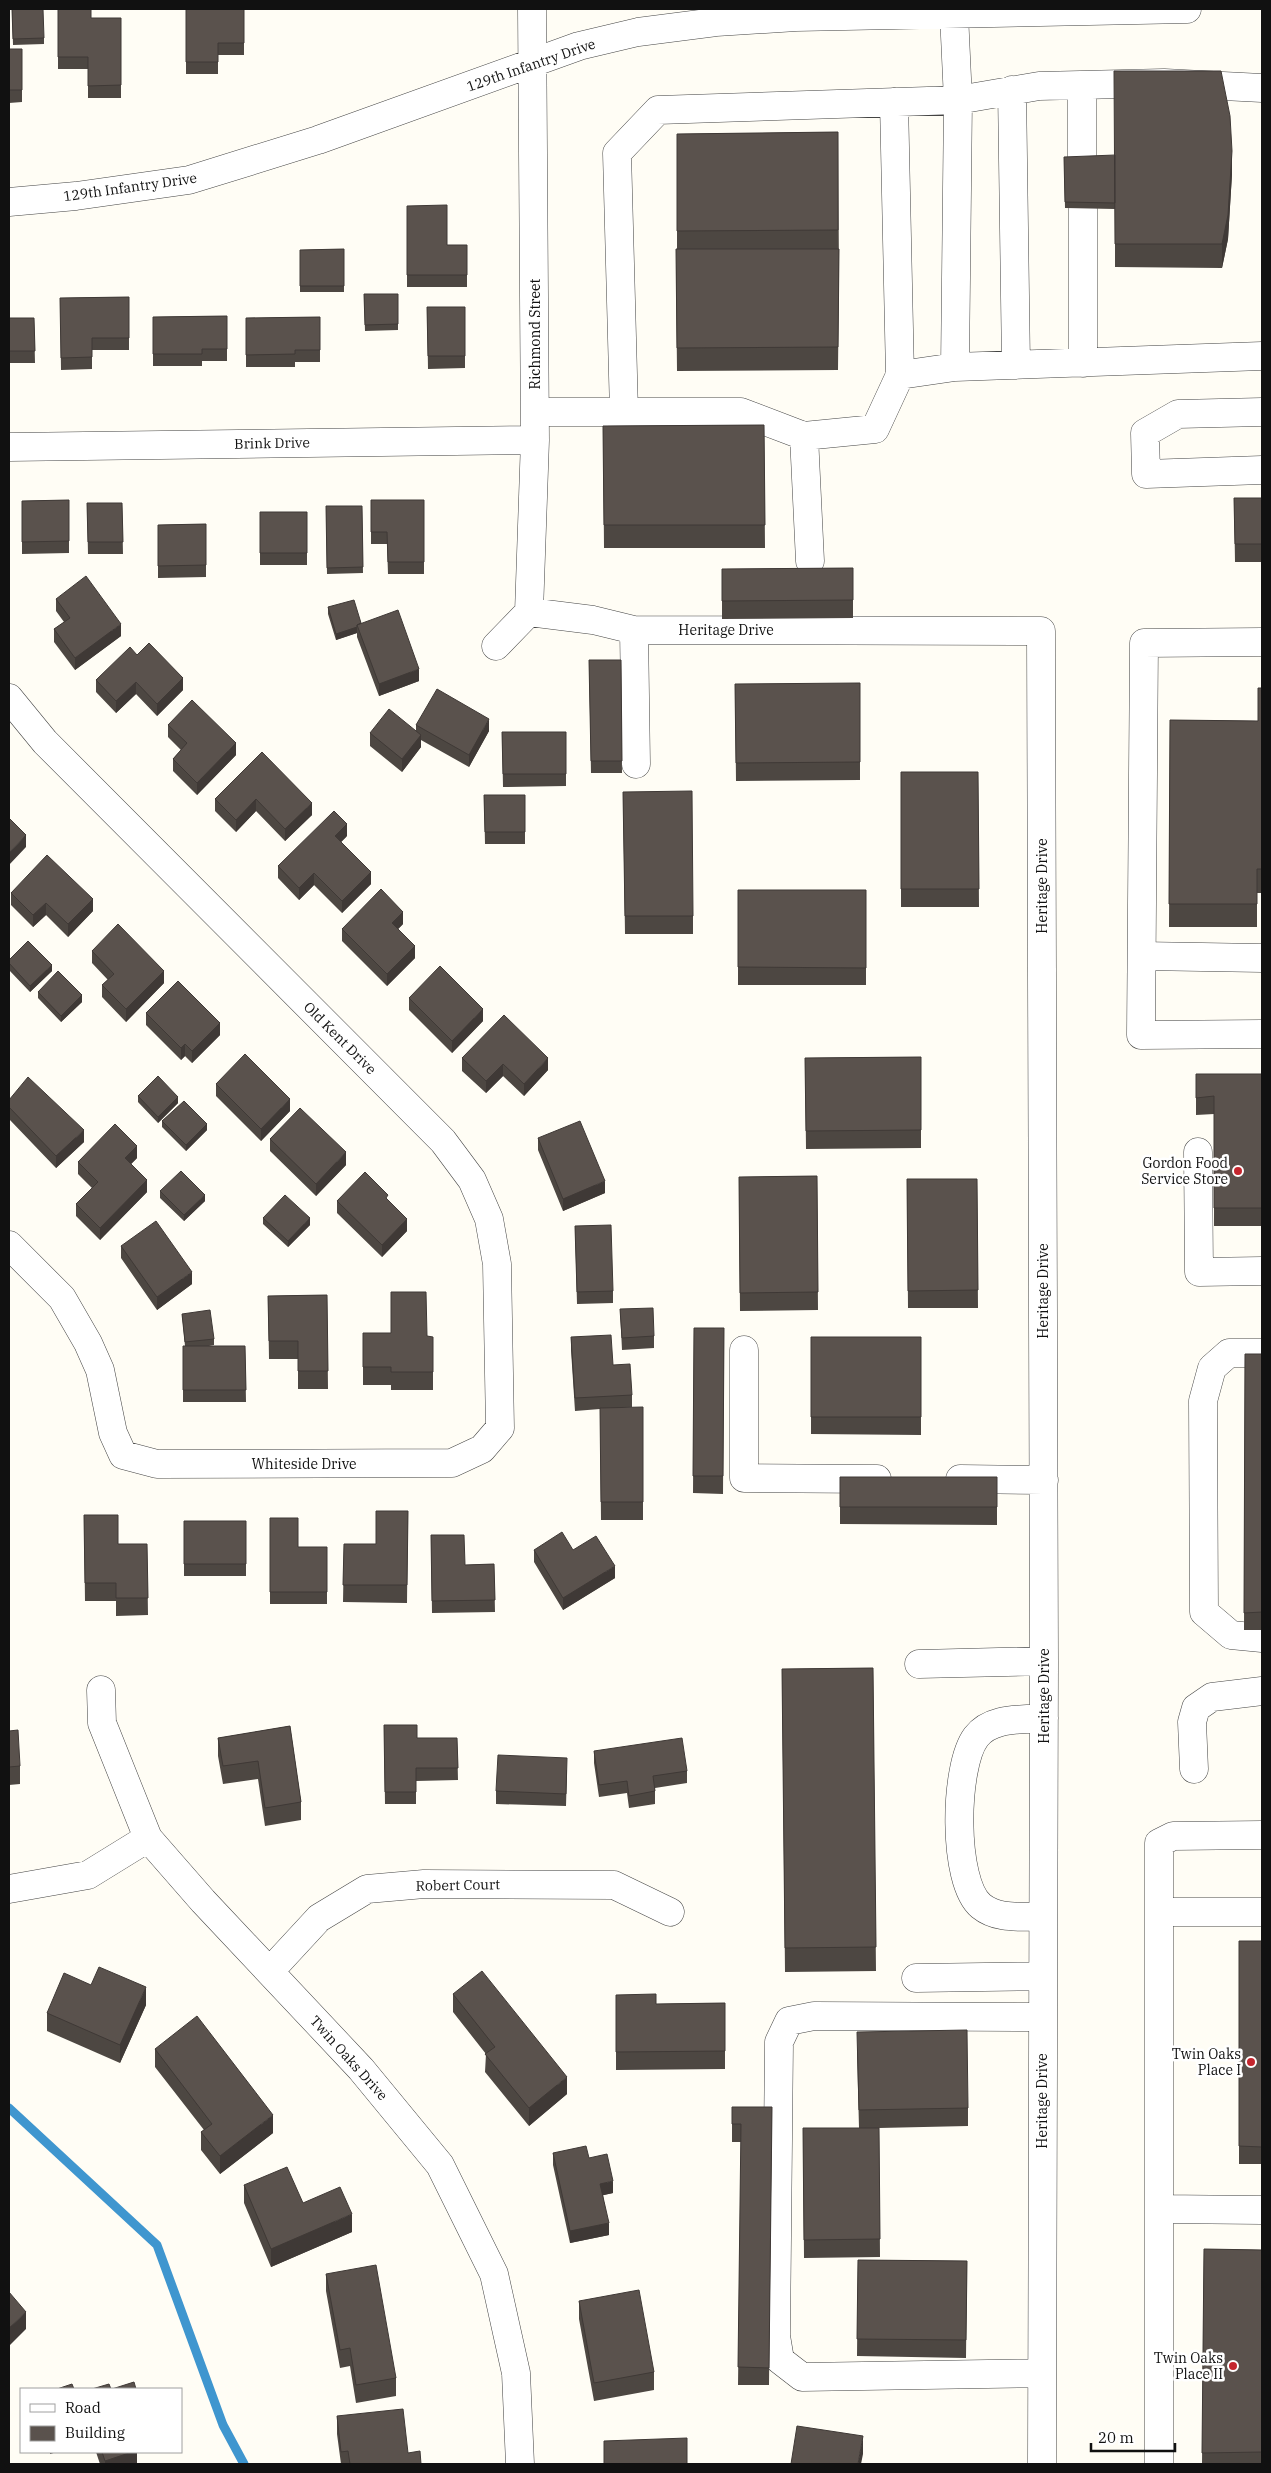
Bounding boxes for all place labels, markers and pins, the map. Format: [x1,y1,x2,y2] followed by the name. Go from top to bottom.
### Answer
[1141,1154,1228,1188] place label: Gordon Food Service Store
[1232,1165,1244,1177] marker: Gordon Food Service Store
[1172,2045,1241,2079] place label: Twin Oaks Place I
[1245,2056,1257,2068] marker: Twin Oaks Place I
[1154,2349,1223,2383] place label: Twin Oaks Place II
[1227,2360,1239,2372] marker: Twin Oaks Place II

